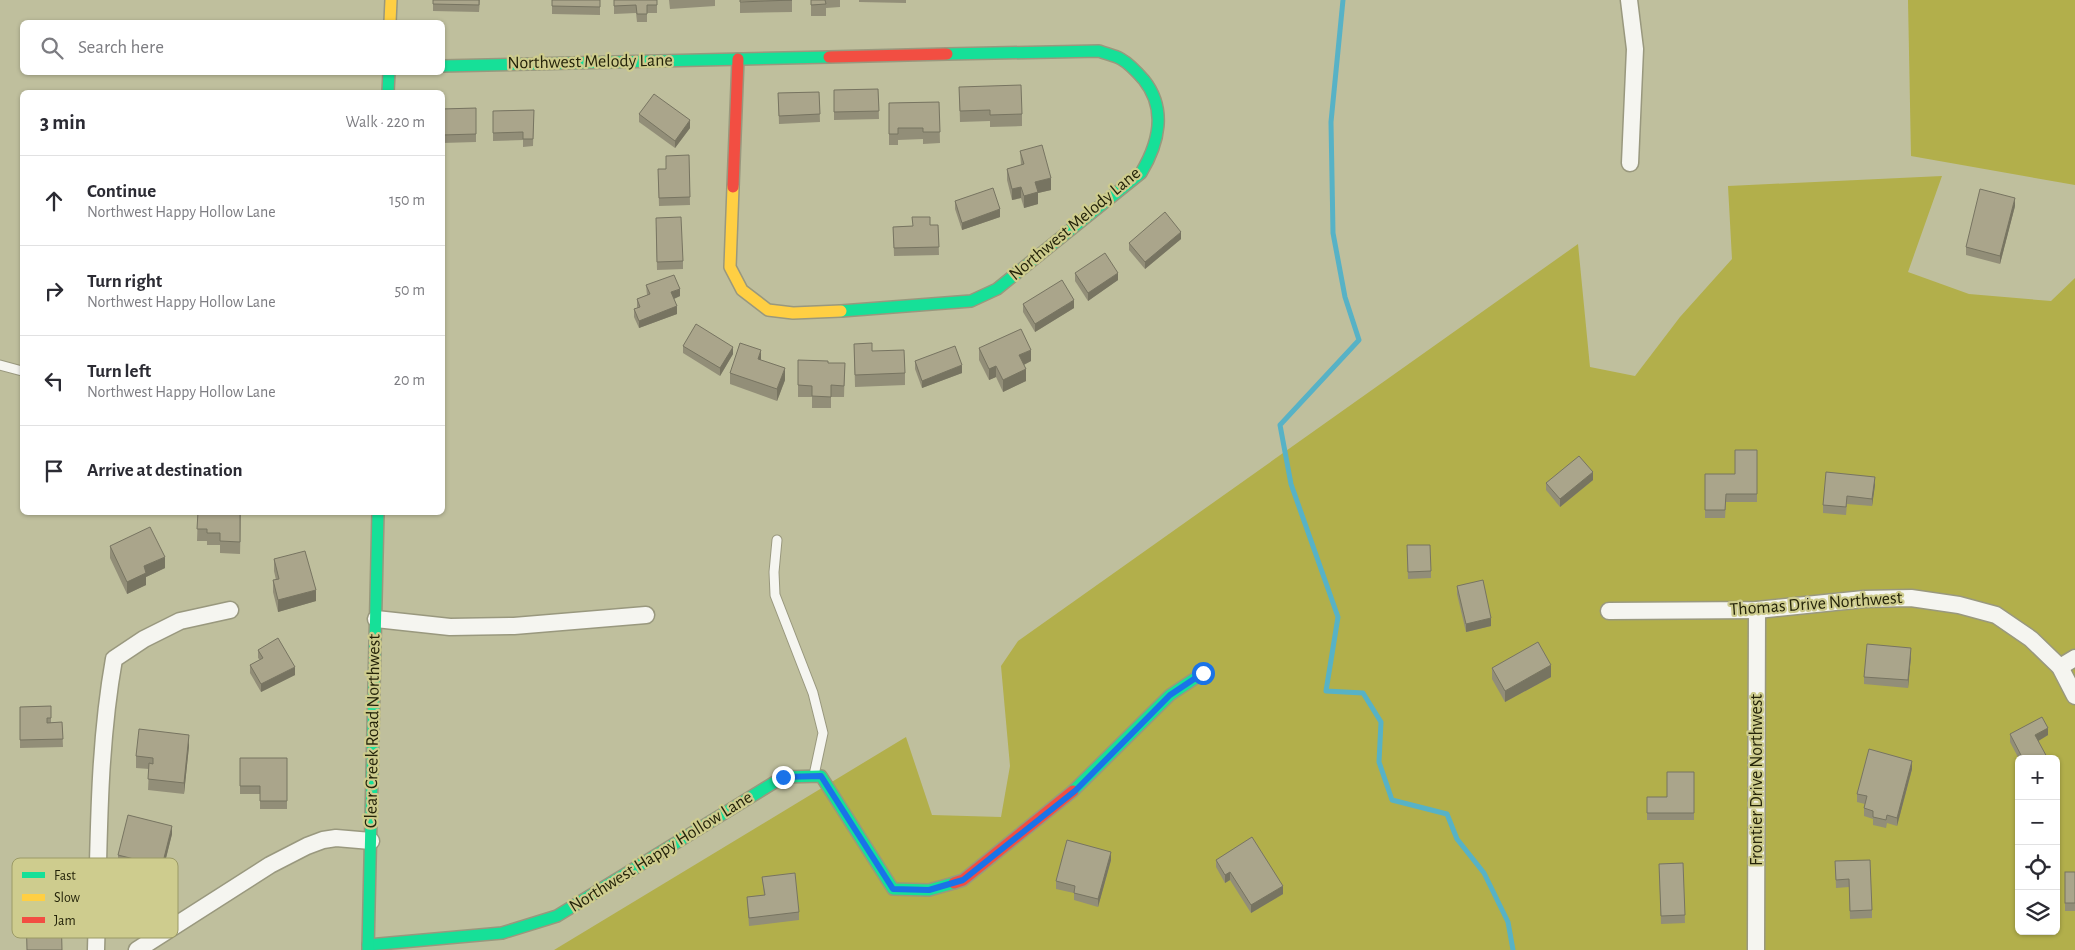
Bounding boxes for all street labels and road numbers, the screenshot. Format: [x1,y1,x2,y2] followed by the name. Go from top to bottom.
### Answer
[507,52,673,72] street label: Northwest Melody Lane
[1006,164,1144,284] street label: Northwest Melody Lane
[1729,589,1903,619] street label: Thomas Drive Northwest
[362,634,384,828] street label: Clear Creek Road Northwest
[1748,694,1766,866] street label: Frontier Drive Northwest
[566,788,756,916] street label: Northwest Happy Hollow Lane

